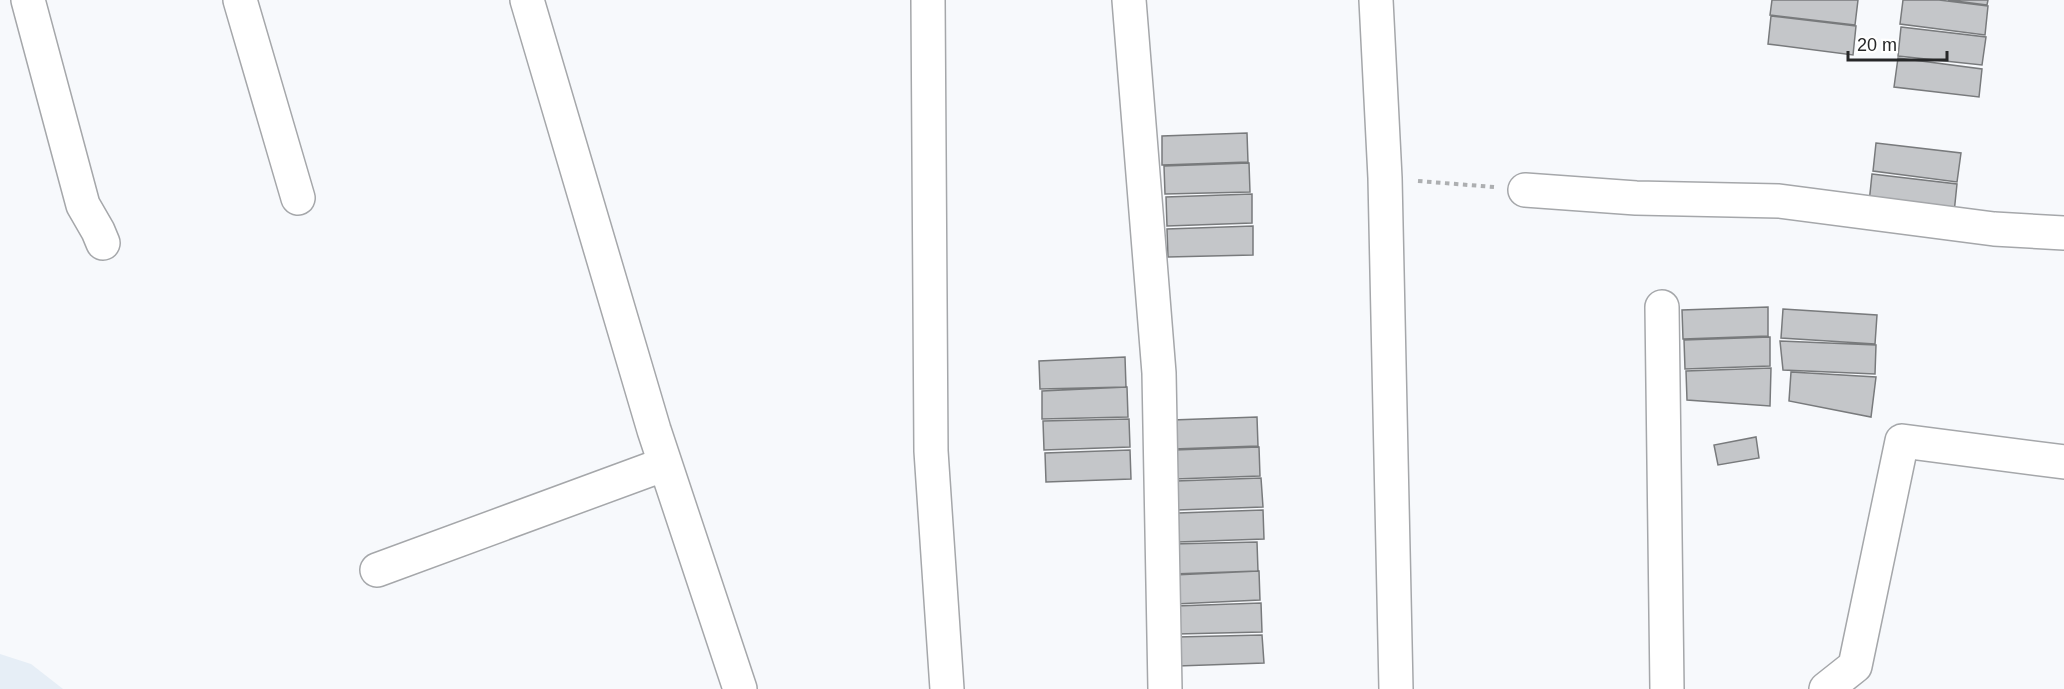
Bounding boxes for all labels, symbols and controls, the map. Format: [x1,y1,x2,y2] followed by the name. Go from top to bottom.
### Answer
[1848,24,1947,62] scale bar
[1857,35,1897,55] text: 20 m

